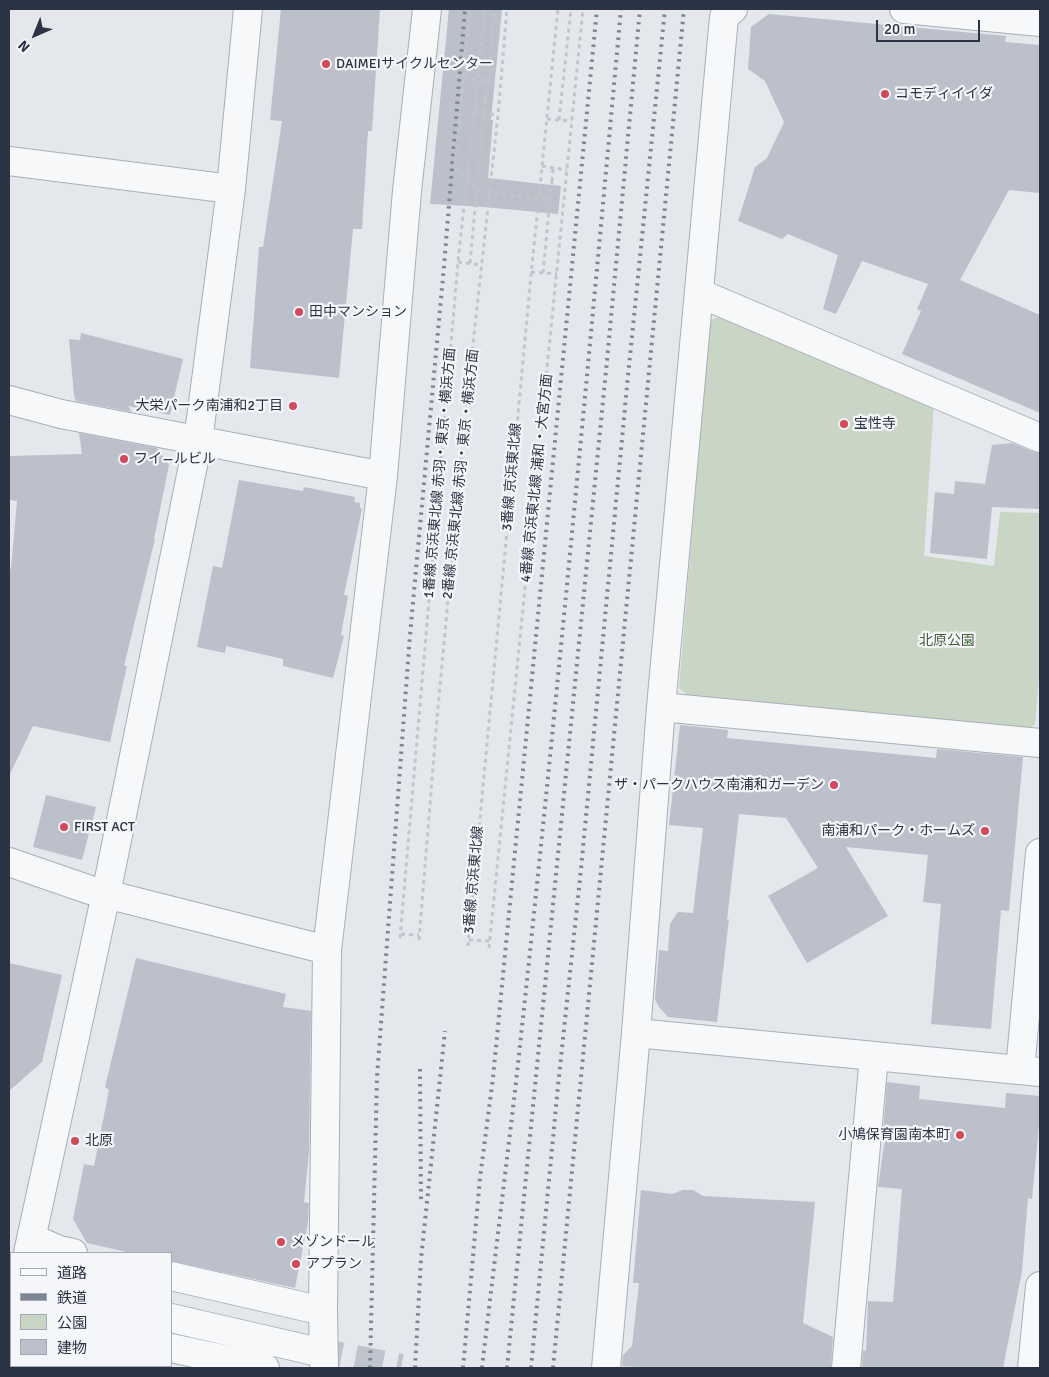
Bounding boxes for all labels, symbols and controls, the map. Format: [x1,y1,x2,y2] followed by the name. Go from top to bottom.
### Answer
[10,10,60,60] north arrow
[879,10,983,42] scale bar
[884,20,915,38] text: 20 m
[15,37,34,56] text: N
[336,56,493,72] place label: DAIMEIサイクルセンター
[320,58,332,70] marker: DAIMEIサイクルセンター
[895,86,993,102] place label: コモディイイダ
[879,88,891,100] marker: コモディイイダ
[309,304,407,320] place label: 田中マンション
[293,306,305,318] marker: 田中マンション
[421,347,459,599] street label: 1番線 京浜東北線 赤羽・東京・横浜方面
[439,348,483,600] street label: 2番線 京浜東北線 赤羽・東京・横浜方面
[518,373,556,583] street label: 4番線 京浜東北線 浦和・大宮方面
[135,398,283,414] place label: 大栄パーク南浦和2丁目
[287,400,299,412] marker: 大栄パーク南浦和2丁目
[854,416,896,432] place label: 宝性寺
[838,418,850,430] marker: 宝性寺
[499,422,525,532] street label: 3番線 京浜東北線
[134,451,216,467] place label: フイ―ルビル
[118,453,130,465] marker: フイ―ルビル
[919,633,975,649] park label: 北原公園
[614,777,824,793] place label: ザ・パークハウス南浦和ガーデン
[828,779,840,791] marker: ザ・パークハウス南浦和ガーデン
[74,819,135,835] place label: FIRST ACT
[58,821,70,833] marker: FIRST ACT
[821,823,975,839] place label: 南浦和パーク・ホームズ
[461,825,487,935] street label: 3番線 京浜東北線
[979,825,991,837] marker: 南浦和パーク・ホームズ
[838,1127,950,1143] place label: 小鳩保育園南本町
[954,1129,966,1141] marker: 小鳩保育園南本町
[85,1133,113,1149] place label: 北原
[69,1135,81,1147] marker: 北原
[291,1234,375,1250] place label: メゾンドール
[275,1236,287,1248] marker: メゾンドール
[10,1252,172,1367] legend
[306,1256,362,1272] place label: アプラン
[290,1258,302,1270] marker: アプラン
[57,1264,87,1282] text: 道路
[57,1289,87,1307] text: 鉄道
[57,1314,87,1332] text: 公園
[57,1339,87,1357] text: 建物

